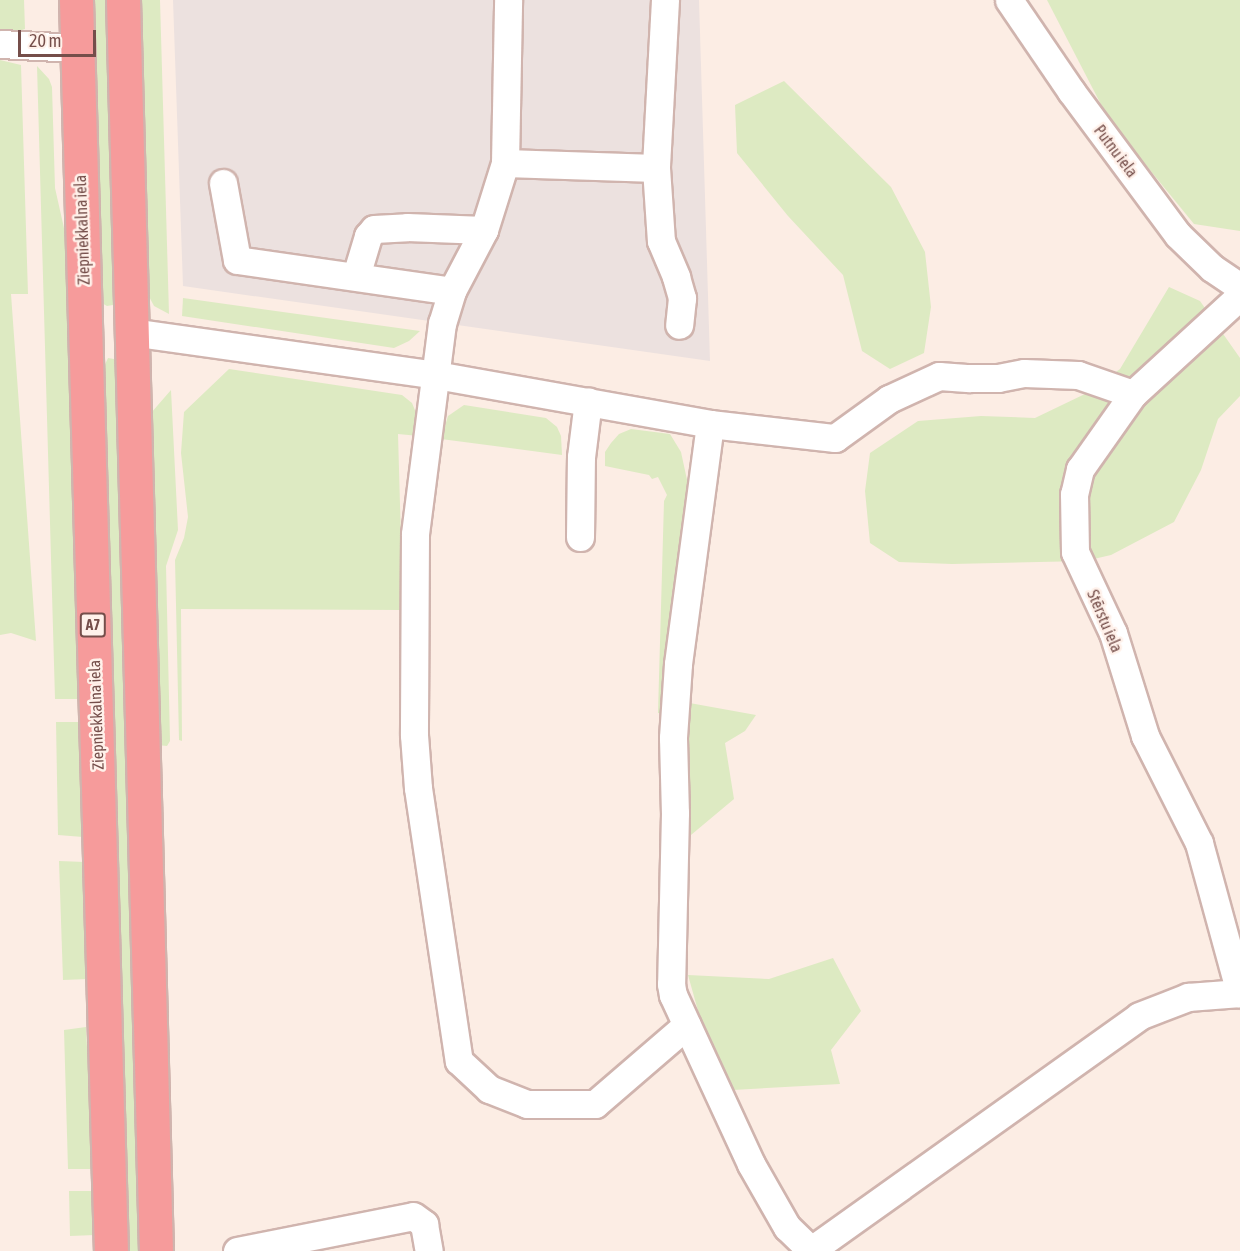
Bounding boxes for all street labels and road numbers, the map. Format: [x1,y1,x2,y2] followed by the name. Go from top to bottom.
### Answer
[1090,121,1142,181] street label: Putnu iela
[70,175,94,285] street label: Ziepniekkalna iela
[1083,587,1127,655] street label: Stērstu iela
[80,613,106,637] road number: A7
[84,660,108,770] street label: Ziepniekkalna iela

